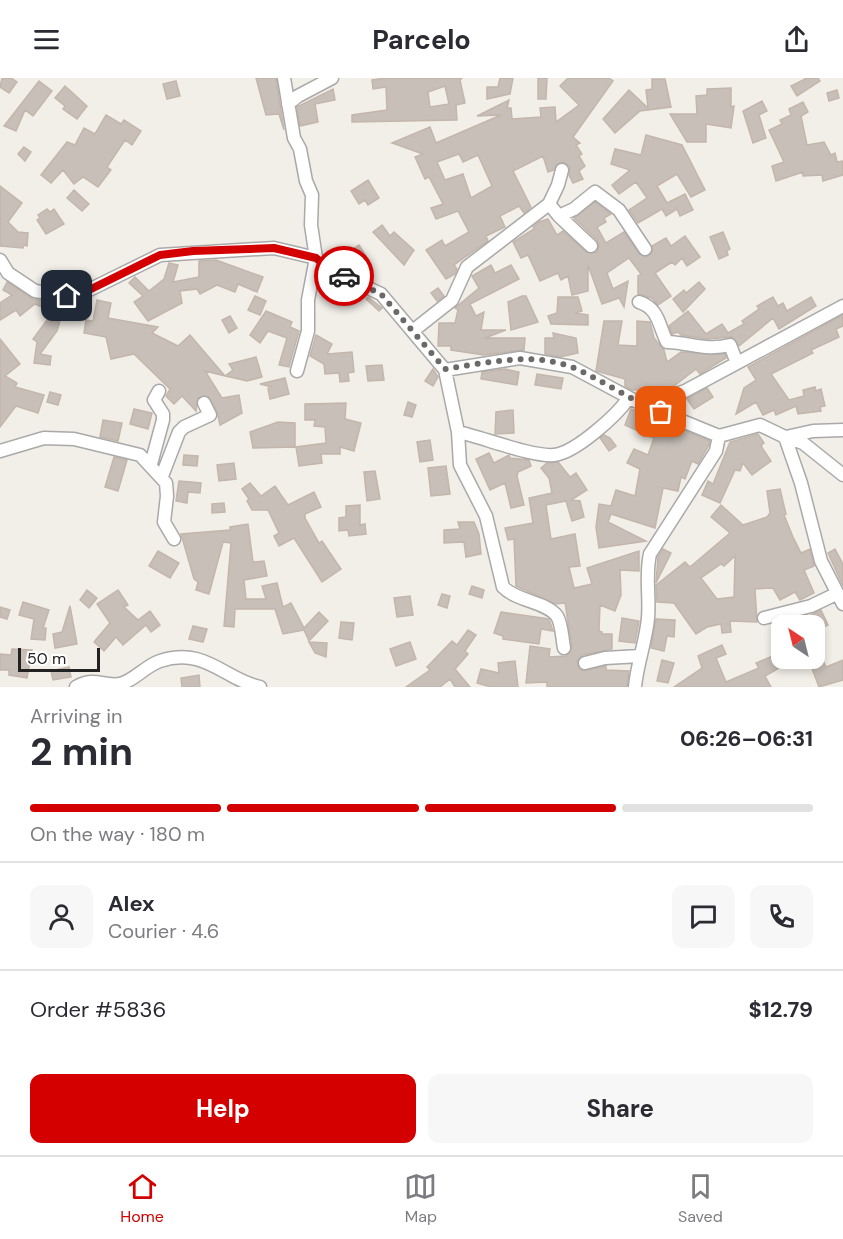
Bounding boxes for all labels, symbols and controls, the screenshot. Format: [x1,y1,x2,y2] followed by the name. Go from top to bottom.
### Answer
[372,22,471,57] text: Parcelo
[30,23,63,56] icon: menu
[780,23,813,56] icon: share
[314,246,374,306] courier
[328,260,361,293] icon: car
[41,270,92,321] pin
[50,279,83,312] icon: home
[635,386,686,437] pin
[644,395,677,428] icon: bag
[771,615,825,669] north arrow
[771,615,825,669] map controls
[18,645,100,672] scale bar
[27,648,66,669] text: 50 m
[30,703,122,729] text: Arriving in
[680,724,813,753] text: 06:26–06:31
[30,726,133,777] text: 2 min
[30,821,205,847] text: On the way · 180 m
[30,885,93,948] button: person
[672,885,735,948] button: chat
[750,885,813,948] button: phone
[108,889,155,918] text: Alex
[108,918,219,944] text: Courier · 4.6
[30,995,166,1024] text: Order #5836
[749,995,813,1024] text: $12.79
[30,1074,416,1143] button: Help
[428,1074,813,1143] button: Share
[120,1170,164,1227] tab: Home
[404,1170,437,1227] tab: Map
[678,1170,723,1227] tab: Saved

